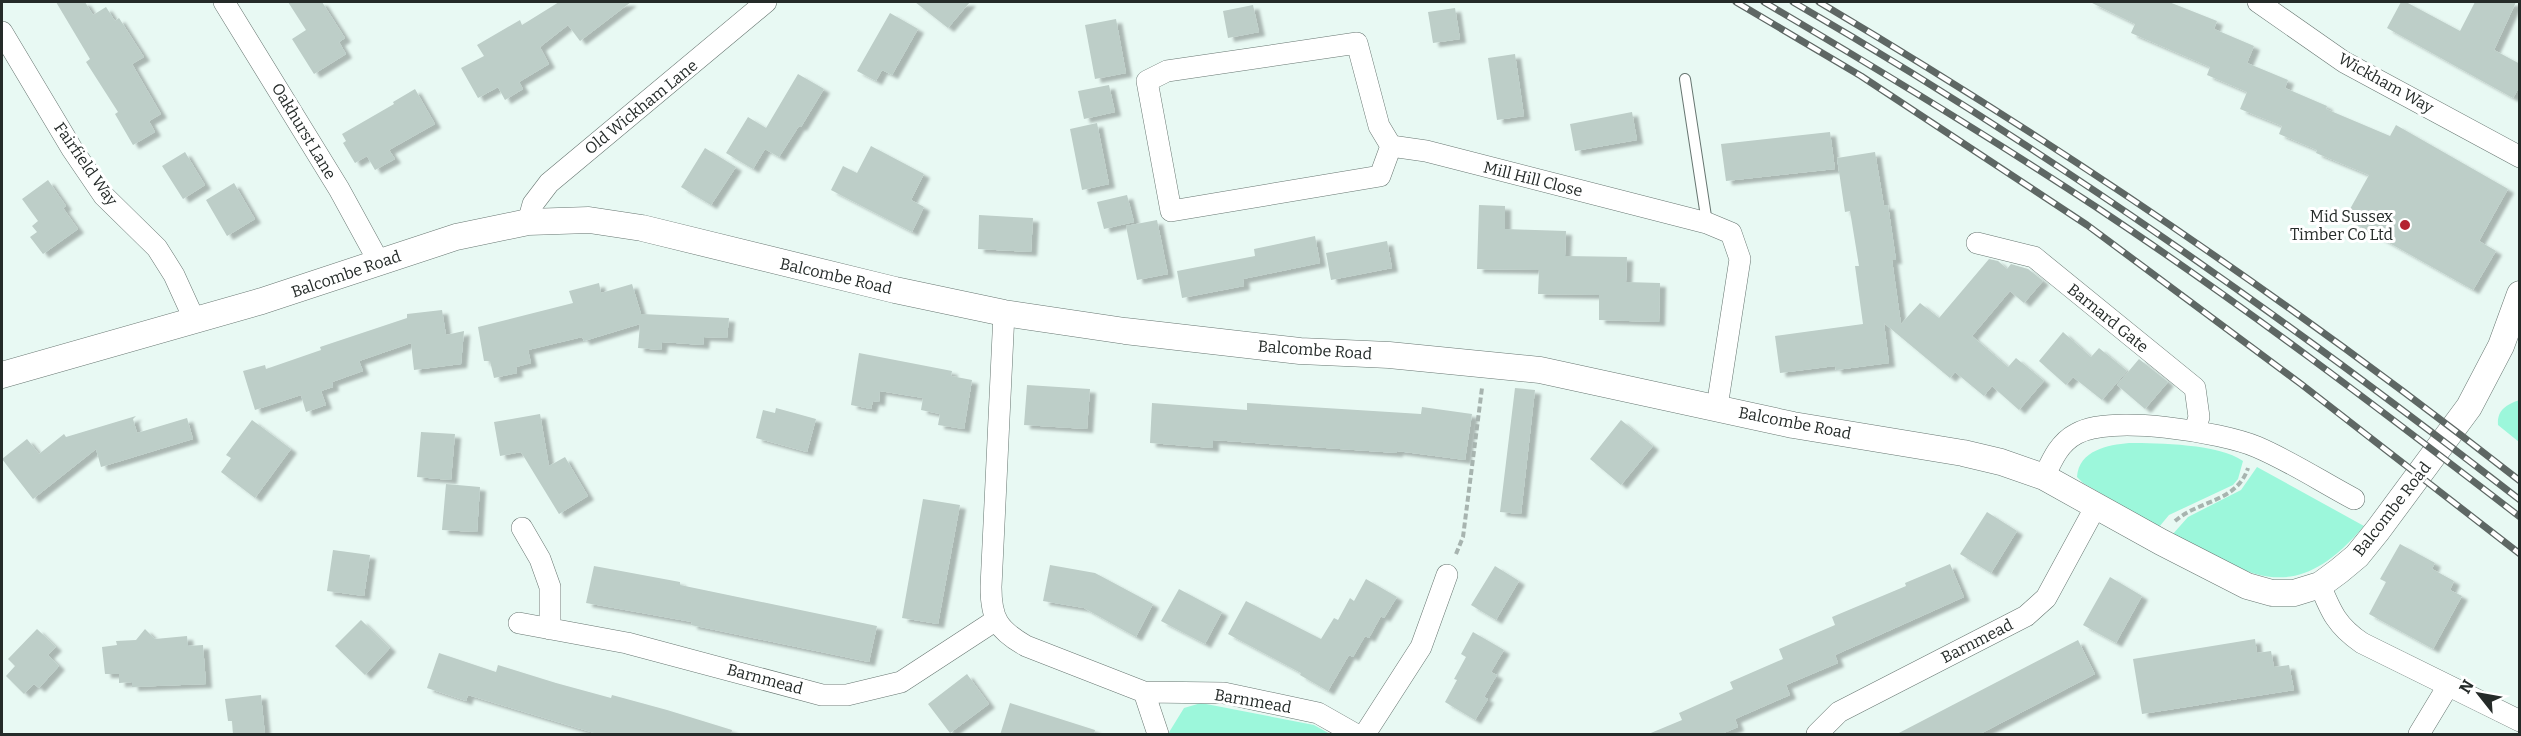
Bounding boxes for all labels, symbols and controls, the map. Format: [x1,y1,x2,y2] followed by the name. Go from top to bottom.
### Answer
[2335,49,2437,117] street label: Wickham Way
[581,56,701,158] street label: Old Wickham Lane
[268,79,340,183] street label: Oakhurst Lane
[50,119,122,210] street label: Fairfield Way
[1481,158,1585,200] street label: Mill Hill Close
[2290,207,2394,244] place label: Mid Sussex Timber Co Ltd
[2398,218,2412,232] marker: Mid Sussex Timber Co Ltd
[289,246,404,302] street label: Balcombe Road
[778,254,894,298] street label: Balcombe Road
[2064,280,2152,356] street label: Barnard Gate
[1257,337,1373,364] street label: Balcombe Road
[1737,403,1854,443] street label: Balcombe Road
[2349,458,2435,560] street label: Balcombe Road
[1938,615,2016,667] street label: Barnmead
[725,660,806,698] street label: Barnmead
[2449,664,2509,724] north arrow
[2455,676,2478,697] text: N
[1213,685,1294,717] street label: Barnmead

